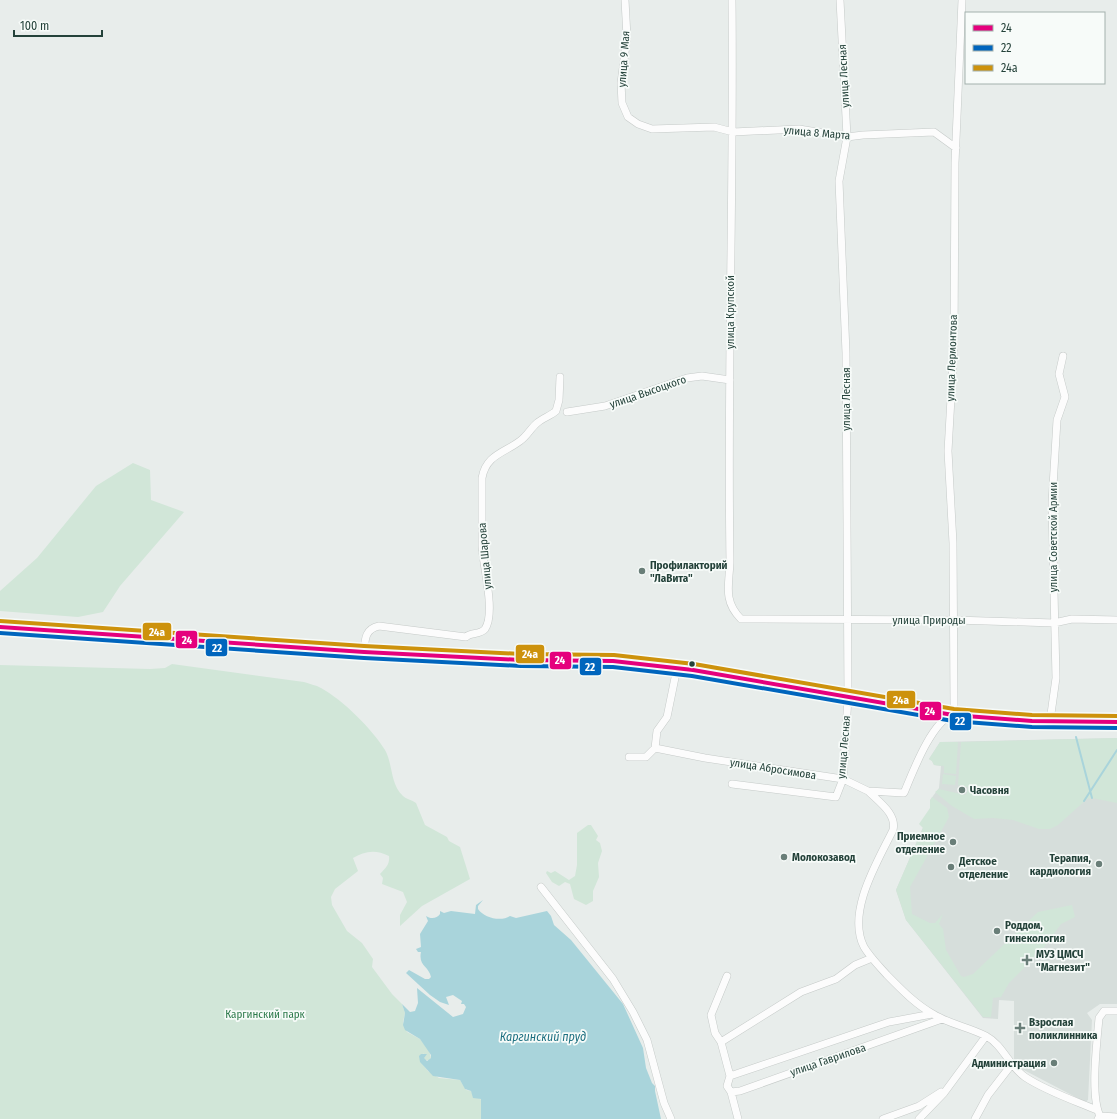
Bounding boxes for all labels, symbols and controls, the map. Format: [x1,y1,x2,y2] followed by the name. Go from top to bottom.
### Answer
[14,12,102,38] scale bar
[965,12,1105,84] legend
[20,19,49,33] text: 100 m
[1001,21,1012,35] text: 24
[616,30,632,88] street label: улица 9 Мая
[1001,41,1012,55] text: 22
[836,44,852,108] street label: улица Лесная
[1001,61,1018,75] text: 24a
[783,124,851,142] street label: улица 8 Марта
[724,275,737,349] street label: улица Крупской
[944,314,960,402] street label: улица Лермонтова
[840,367,853,431] street label: улица Лесная
[608,373,688,411] street label: улица Высоцкого
[1047,482,1060,592] street label: улица Советской Армии
[476,522,494,590] street label: улица Шарова
[650,559,728,585] place label: Профилакторий "ЛаВита"
[637,566,647,576] marker: Профилакторий "ЛаВита"
[893,614,965,627] street label: улица Природы
[142,622,172,641] line badge: 24a
[148,626,166,639] text: 24a
[175,630,198,649] line badge: 24
[181,634,193,647] text: 24
[205,638,228,657] line badge: 22
[211,642,222,655] text: 22
[515,644,545,664] line badge: 24a
[521,648,539,661] text: 24a
[549,651,572,670] line badge: 24
[554,654,566,667] text: 24
[579,657,602,676] line badge: 22
[687,659,697,669] unlabelled marker
[584,661,595,674] text: 22
[886,690,916,709] line badge: 24a
[892,694,910,707] text: 24a
[919,701,942,721] line badge: 24
[924,705,936,718] text: 24
[949,712,972,731] line badge: 22
[835,715,853,779] street label: улица Лесная
[954,715,965,728] text: 22
[729,756,817,782] street label: улица Абросимова
[970,784,1009,797] place label: Часовня
[957,785,967,795] marker: Часовня
[896,830,945,856] place label: Приемное отделение
[948,837,958,847] marker: Приемное отделение
[792,851,856,864] place label: Молокозавод
[779,852,789,862] marker: Молокозавод
[1030,852,1092,878] place label: Терапия, кардиология
[958,855,1009,881] place label: Детское отделение
[1094,859,1104,869] marker: Терапия, кардиология
[946,862,956,872] marker: Детское отделение
[1005,919,1065,945] place label: Роддом, гинекология
[992,926,1002,936] marker: Роддом, гинекология
[1036,948,1090,974] place label: МУЗ ЦМСЧ "Магнезит"
[1021,954,1033,966] marker: МУЗ ЦМСЧ "Магнезит"
[225,1008,306,1021] park label: Каргинский парк
[1029,1016,1098,1042] place label: Взрослая поликлинника
[1014,1022,1026,1034] marker: Взрослая поликлинника
[500,1030,586,1044] water label: Каргинский пруд
[789,1041,867,1079] street label: улица Гаврилова
[971,1057,1046,1070] place label: Администрация
[1049,1058,1059,1068] marker: Администрация

